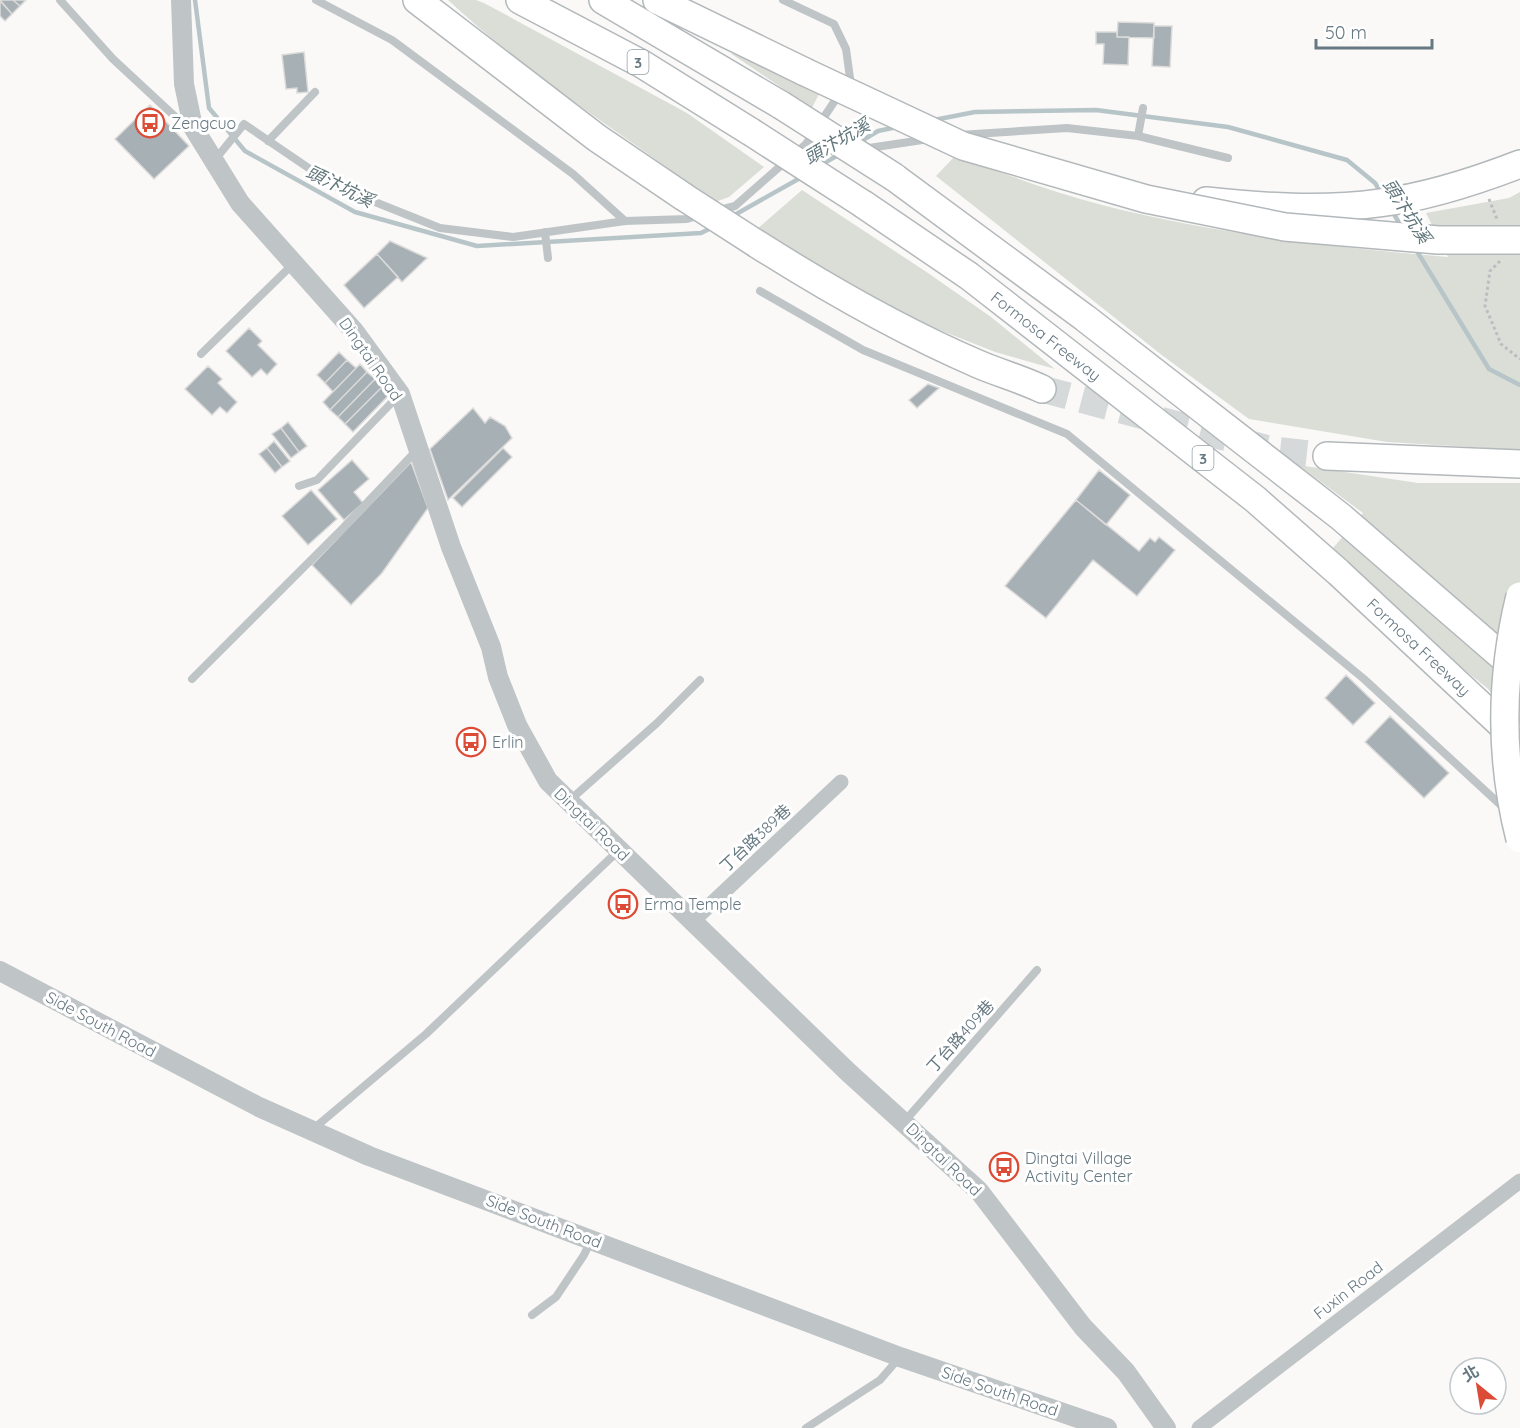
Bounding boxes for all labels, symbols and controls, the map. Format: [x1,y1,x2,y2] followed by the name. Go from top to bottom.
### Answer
[1316,12,1432,50] scale bar
[1325,21,1367,44] text: 50 m
[628,50,648,74] road number: 3
[134,107,166,139] bus stop icon: Zengcuo
[800,112,877,169] water label: 頭汴坑溪
[171,113,236,133] place label: Zengcuo
[303,160,380,213] water label: 頭汴坑溪
[1378,175,1438,250] water label: 頭汴坑溪
[987,287,1105,385] street label: Formosa Freeway
[335,314,407,404] street label: Dingtai Road
[1192,446,1214,470] road number: 3
[1363,594,1475,700] street label: Formosa Freeway
[455,726,487,758] bus stop icon: Erlin
[492,732,524,752] place label: Erlin
[550,783,634,865] street label: Dingtai Road
[715,800,795,876] street label: 丁台路389巷
[607,888,639,920] bus stop icon: Erma Temple
[644,894,742,914] place label: Erma Temple
[43,987,159,1061] street label: Side South Road
[922,996,998,1076] street label: 丁台路409巷
[902,1118,986,1200] street label: Dingtai Road
[1025,1148,1133,1186] place label: Dingtai Village Activity Center
[988,1151,1020,1183] bus stop icon: Dingtai Village Activity Center
[484,1190,604,1252] street label: Side South Road
[1309,1257,1387,1323] street label: Fuxin Road
[1448,1356,1508,1416] north arrow
[1459,1360,1482,1386] text: 北
[939,1362,1061,1420] street label: Side South Road

